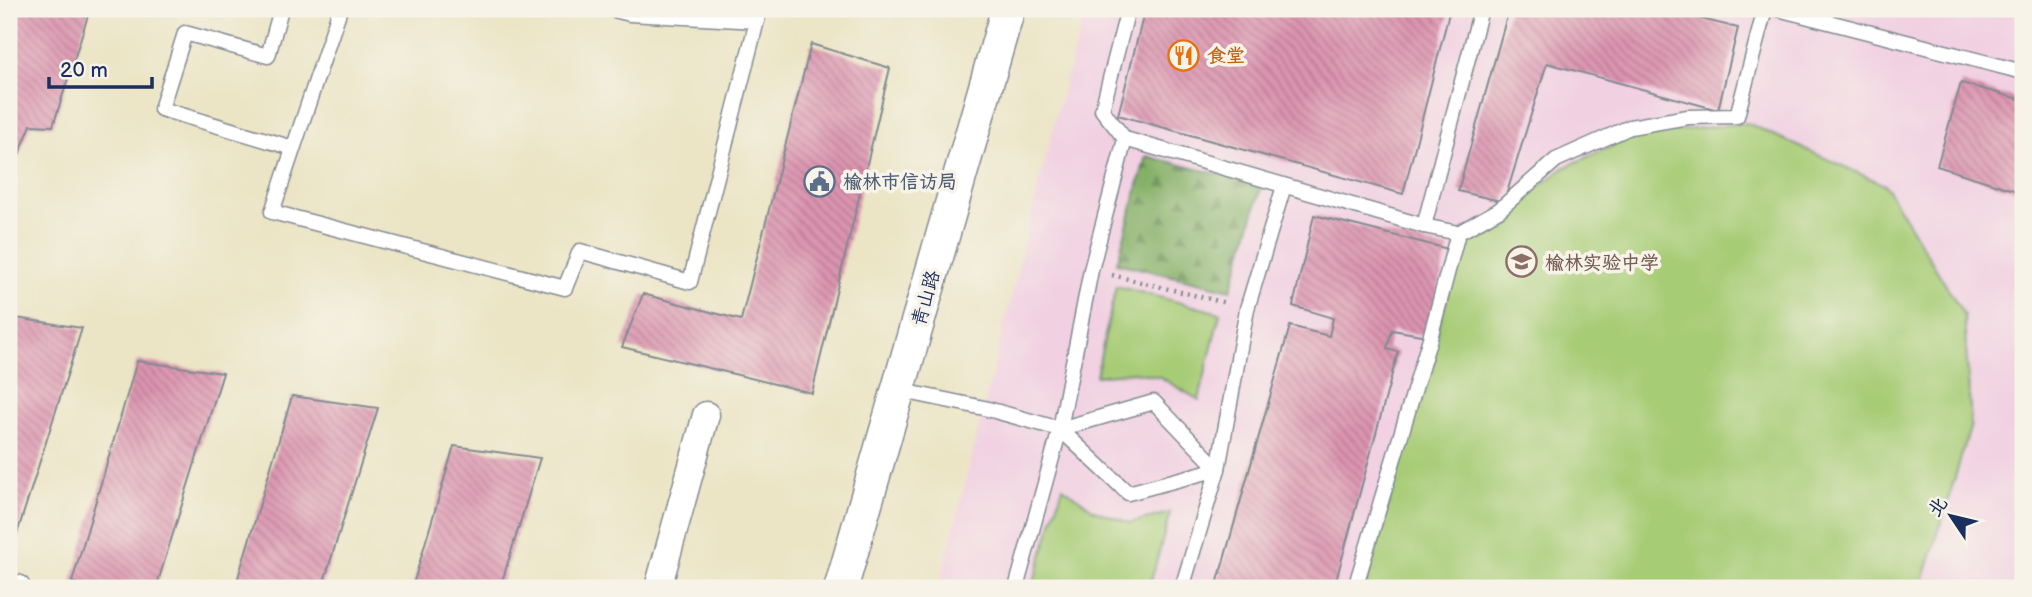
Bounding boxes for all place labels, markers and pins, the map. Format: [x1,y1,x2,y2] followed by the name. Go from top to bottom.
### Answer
[1167,38,1201,72] restaurant icon: 食堂
[1207,45,1245,68] place label: 食堂
[803,164,837,198] public building icon: 榆林市信访局
[843,171,957,194] place label: 榆林市信访局
[1505,245,1539,279] school or university icon: 榆林实验中学
[1545,252,1659,275] place label: 榆林实验中学

